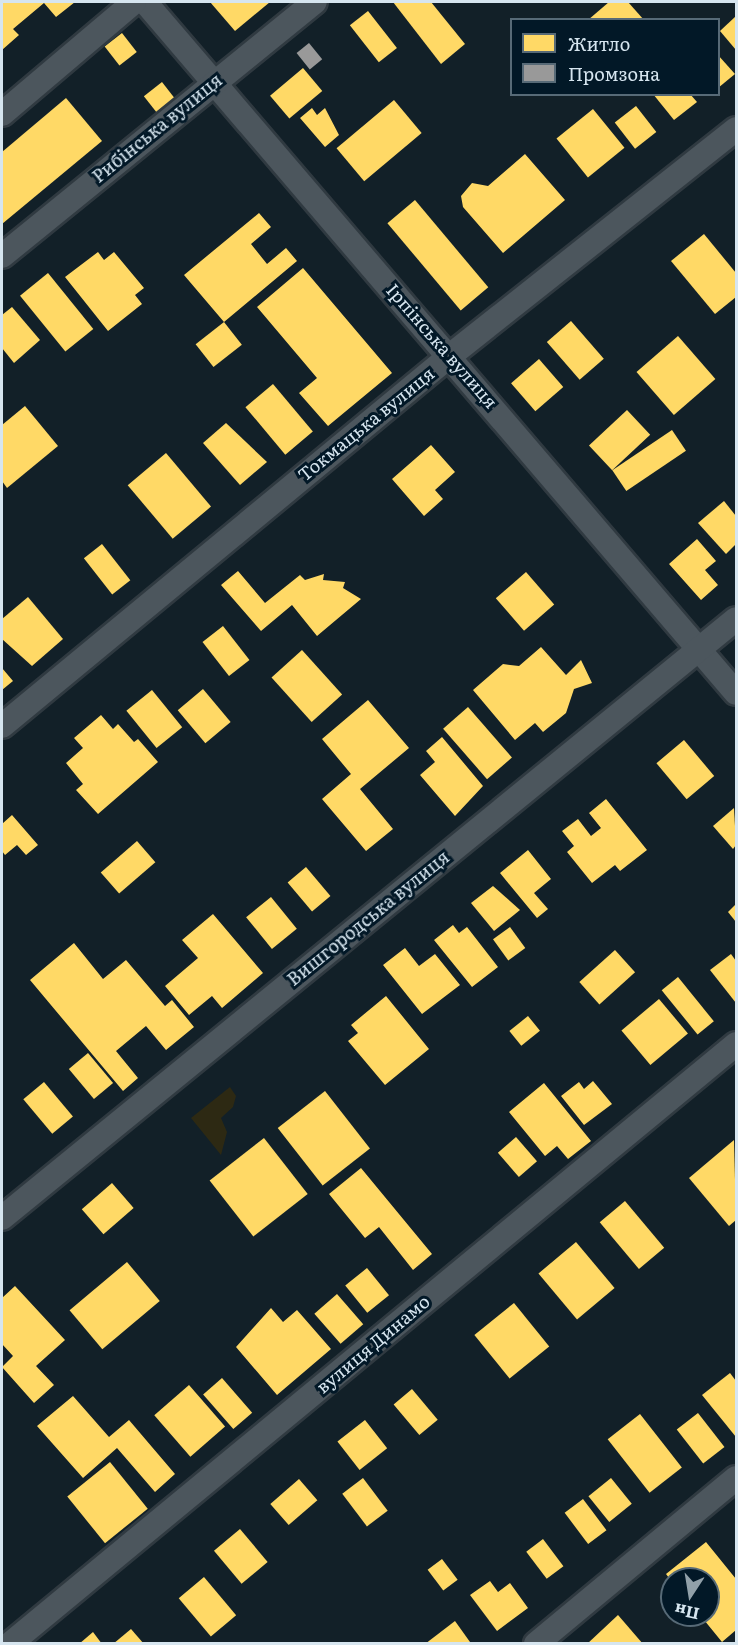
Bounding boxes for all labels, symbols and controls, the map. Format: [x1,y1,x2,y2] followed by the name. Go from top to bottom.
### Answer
[510,18,720,96] legend
[568,30,630,57] text: Житло
[568,60,660,87] text: Промзона
[88,69,226,187] street label: Рибінська вулиця
[382,279,502,413] street label: Ірпінська вулиця
[293,362,439,486] street label: Токмацька вулиця
[283,846,453,990] street label: Вишгородська вулиця
[312,1290,434,1398] street label: вулиця Динамо
[660,1567,720,1627] north arrow
[672,1598,701,1627] text: Пн

